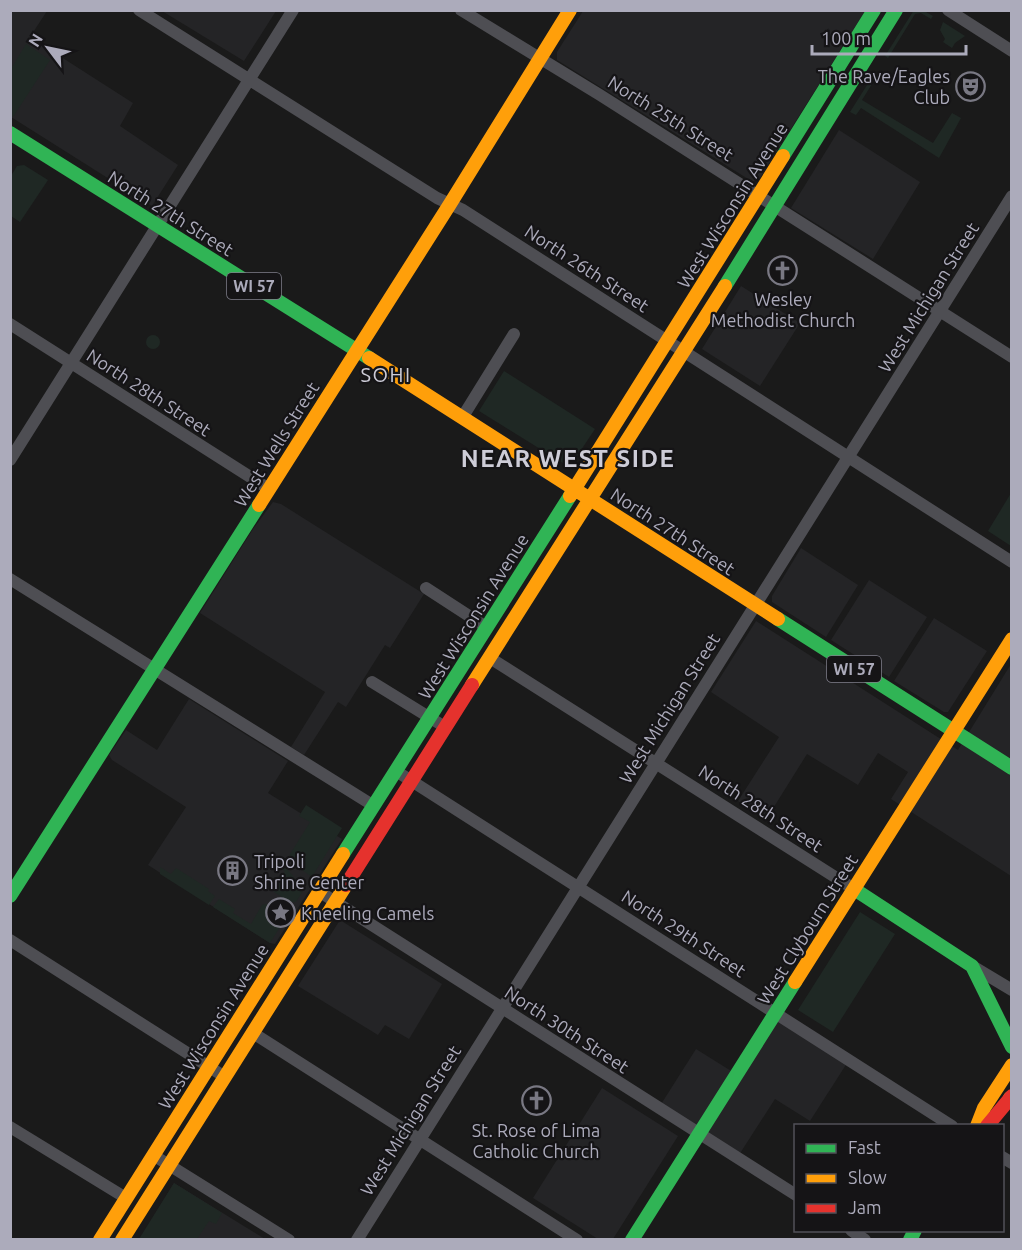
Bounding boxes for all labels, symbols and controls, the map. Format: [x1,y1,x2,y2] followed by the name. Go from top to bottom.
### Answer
[18,18,78,78] north arrow
[812,18,966,56] scale bar
[821,28,871,48] text: 100 m
[24,30,46,50] text: N
[818,66,950,107] place label: The Rave/Eagles Club
[955,70,987,102] theatre icon: The Rave/Eagles Club
[605,71,737,165] street label: North 25th Street
[673,119,791,291] street label: West Wisconsin Avenue
[105,166,237,260] street label: North 27th Street
[874,219,982,375] street label: West Michigan Street
[521,220,653,316] street label: North 26th Street
[767,254,799,286] church icon: Wesley Methodist Church
[227,273,281,299] road number: WI 57
[711,289,855,330] place label: Wesley Methodist Church
[83,344,215,440] street label: North 28th Street
[360,363,412,386] district label: SOHI
[230,378,322,510] street label: West Wells Street
[461,445,675,472] district label: NEAR WEST SIDE
[607,483,739,579] street label: North 27th Street
[414,530,532,702] street label: West Wisconsin Avenue
[615,630,723,786] street label: West Michigan Street
[827,656,881,682] road number: WI 57
[695,760,827,856] street label: North 28th Street
[254,851,364,892] place label: Tripoli Shrine Center
[753,851,861,1007] street label: West Clybourn Street
[217,855,249,887] building icon: Tripoli Shrine Center
[618,885,750,981] street label: North 29th Street
[264,897,296,929] place icon: Kneeling Camels
[301,903,434,923] place label: Kneeling Camels
[154,940,272,1112] street label: West Wisconsin Avenue
[501,981,633,1077] street label: North 30th Street
[356,1042,464,1198] street label: West Michigan Street
[520,1085,552,1117] church icon: St. Rose of Lima Catholic Church
[472,1120,600,1161] place label: St. Rose of Lima Catholic Church
[794,1124,1004,1232] legend
[848,1137,881,1157] text: Fast
[848,1167,887,1187] text: Slow
[848,1197,882,1217] text: Jam

